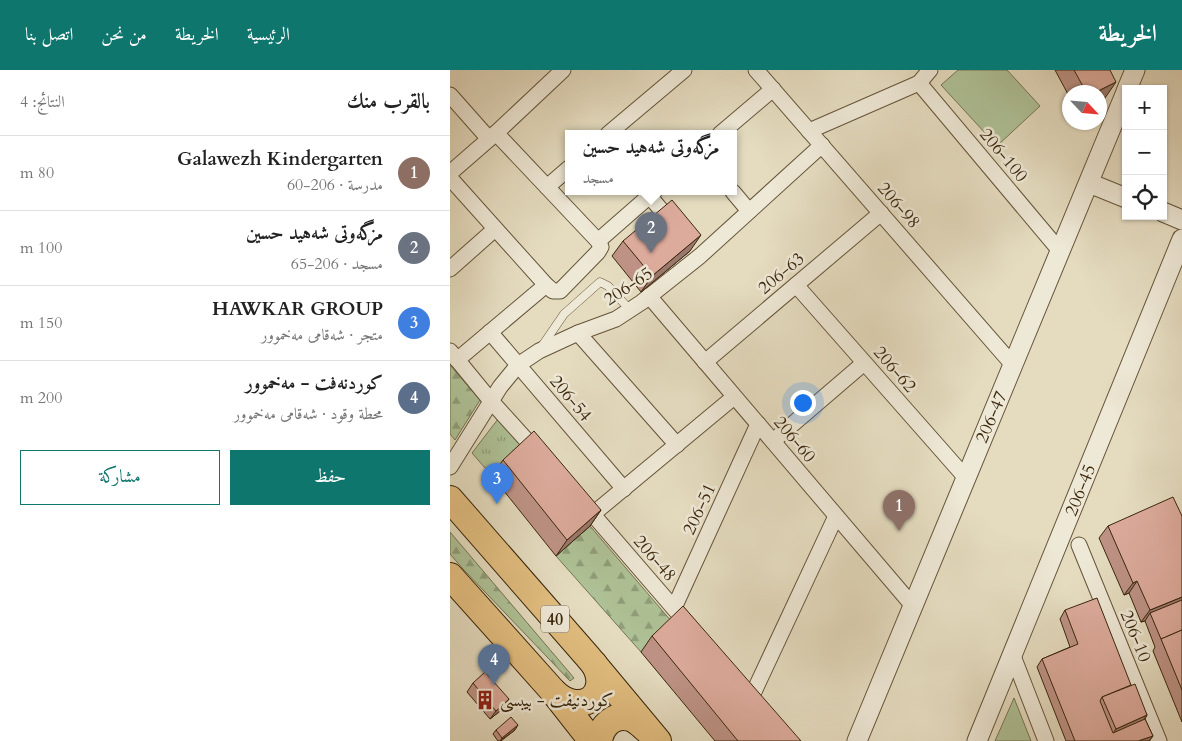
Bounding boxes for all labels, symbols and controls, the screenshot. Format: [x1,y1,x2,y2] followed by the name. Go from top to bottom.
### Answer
[1099,17,1157,50] text: الخريطة
[25,22,73,47] text: اتصل بنا
[101,22,147,47] text: من نحن
[175,22,219,47] text: الخريطة
[247,22,290,47] text: الرئيسية
[1062,85,1107,130] north arrow
[1122,85,1167,220] map controls
[1122,85,1167,130] button: +
[347,87,430,116] text: بالقرب منك
[20,91,65,113] text: النتائج: 4
[974,123,1034,188] street label: 206-100
[565,130,737,195] popup
[1122,130,1167,175] button: −
[583,134,719,160] text: مزگەوتی شەهید حسين
[177,146,383,172] text: Galawezh Kindergarten
[20,162,54,184] text: 80 m
[410,162,418,184] text: 1
[583,167,614,189] text: مسجد
[287,174,383,196] text: مدرسة · 206-60
[1122,175,1167,220] button: locate
[871,177,926,234] street label: 206-98
[635,212,667,253] pin: 2
[246,220,383,246] text: مزگەوتی شەهید حسين
[20,237,62,259] text: 100 m
[410,237,418,259] text: 2
[753,246,810,300] street label: 206-63
[291,253,383,275] text: مسجد · 206-65
[599,261,658,312] street label: 206-65
[212,296,383,322] text: HAWKAR GROUP
[20,312,62,334] text: 150 m
[410,312,418,334] text: 3
[261,324,383,346] text: متجر · شەقامی مەخموور
[867,341,922,398] street label: 206-62
[245,370,383,396] text: كوردنه‌فت - مه‌خموور
[544,370,598,427] street label: 206-54
[20,387,62,409] text: 200 m
[410,387,418,409] text: 4
[969,387,1014,447] street label: 206-47
[790,390,816,416] your location
[234,403,383,425] text: محطة وقود · شەقامی مەخموور
[768,411,822,468] street label: 206-60
[20,450,220,505] button: مشاركة
[230,450,430,505] button: حفظ
[1059,460,1102,520] street label: 206-45
[481,463,513,504] pin: 3
[677,479,722,539] street label: 206-51
[883,490,915,531] pin: 1
[627,530,682,587] street label: 206-48
[541,606,569,632] road number: 40
[1114,606,1157,666] street label: 206-10
[478,644,510,685] pin: 4
[500,688,614,713] place label: کوردنیفت - بیبسی
[474,689,496,711] building icon: کوردنیفت - بیبسی

